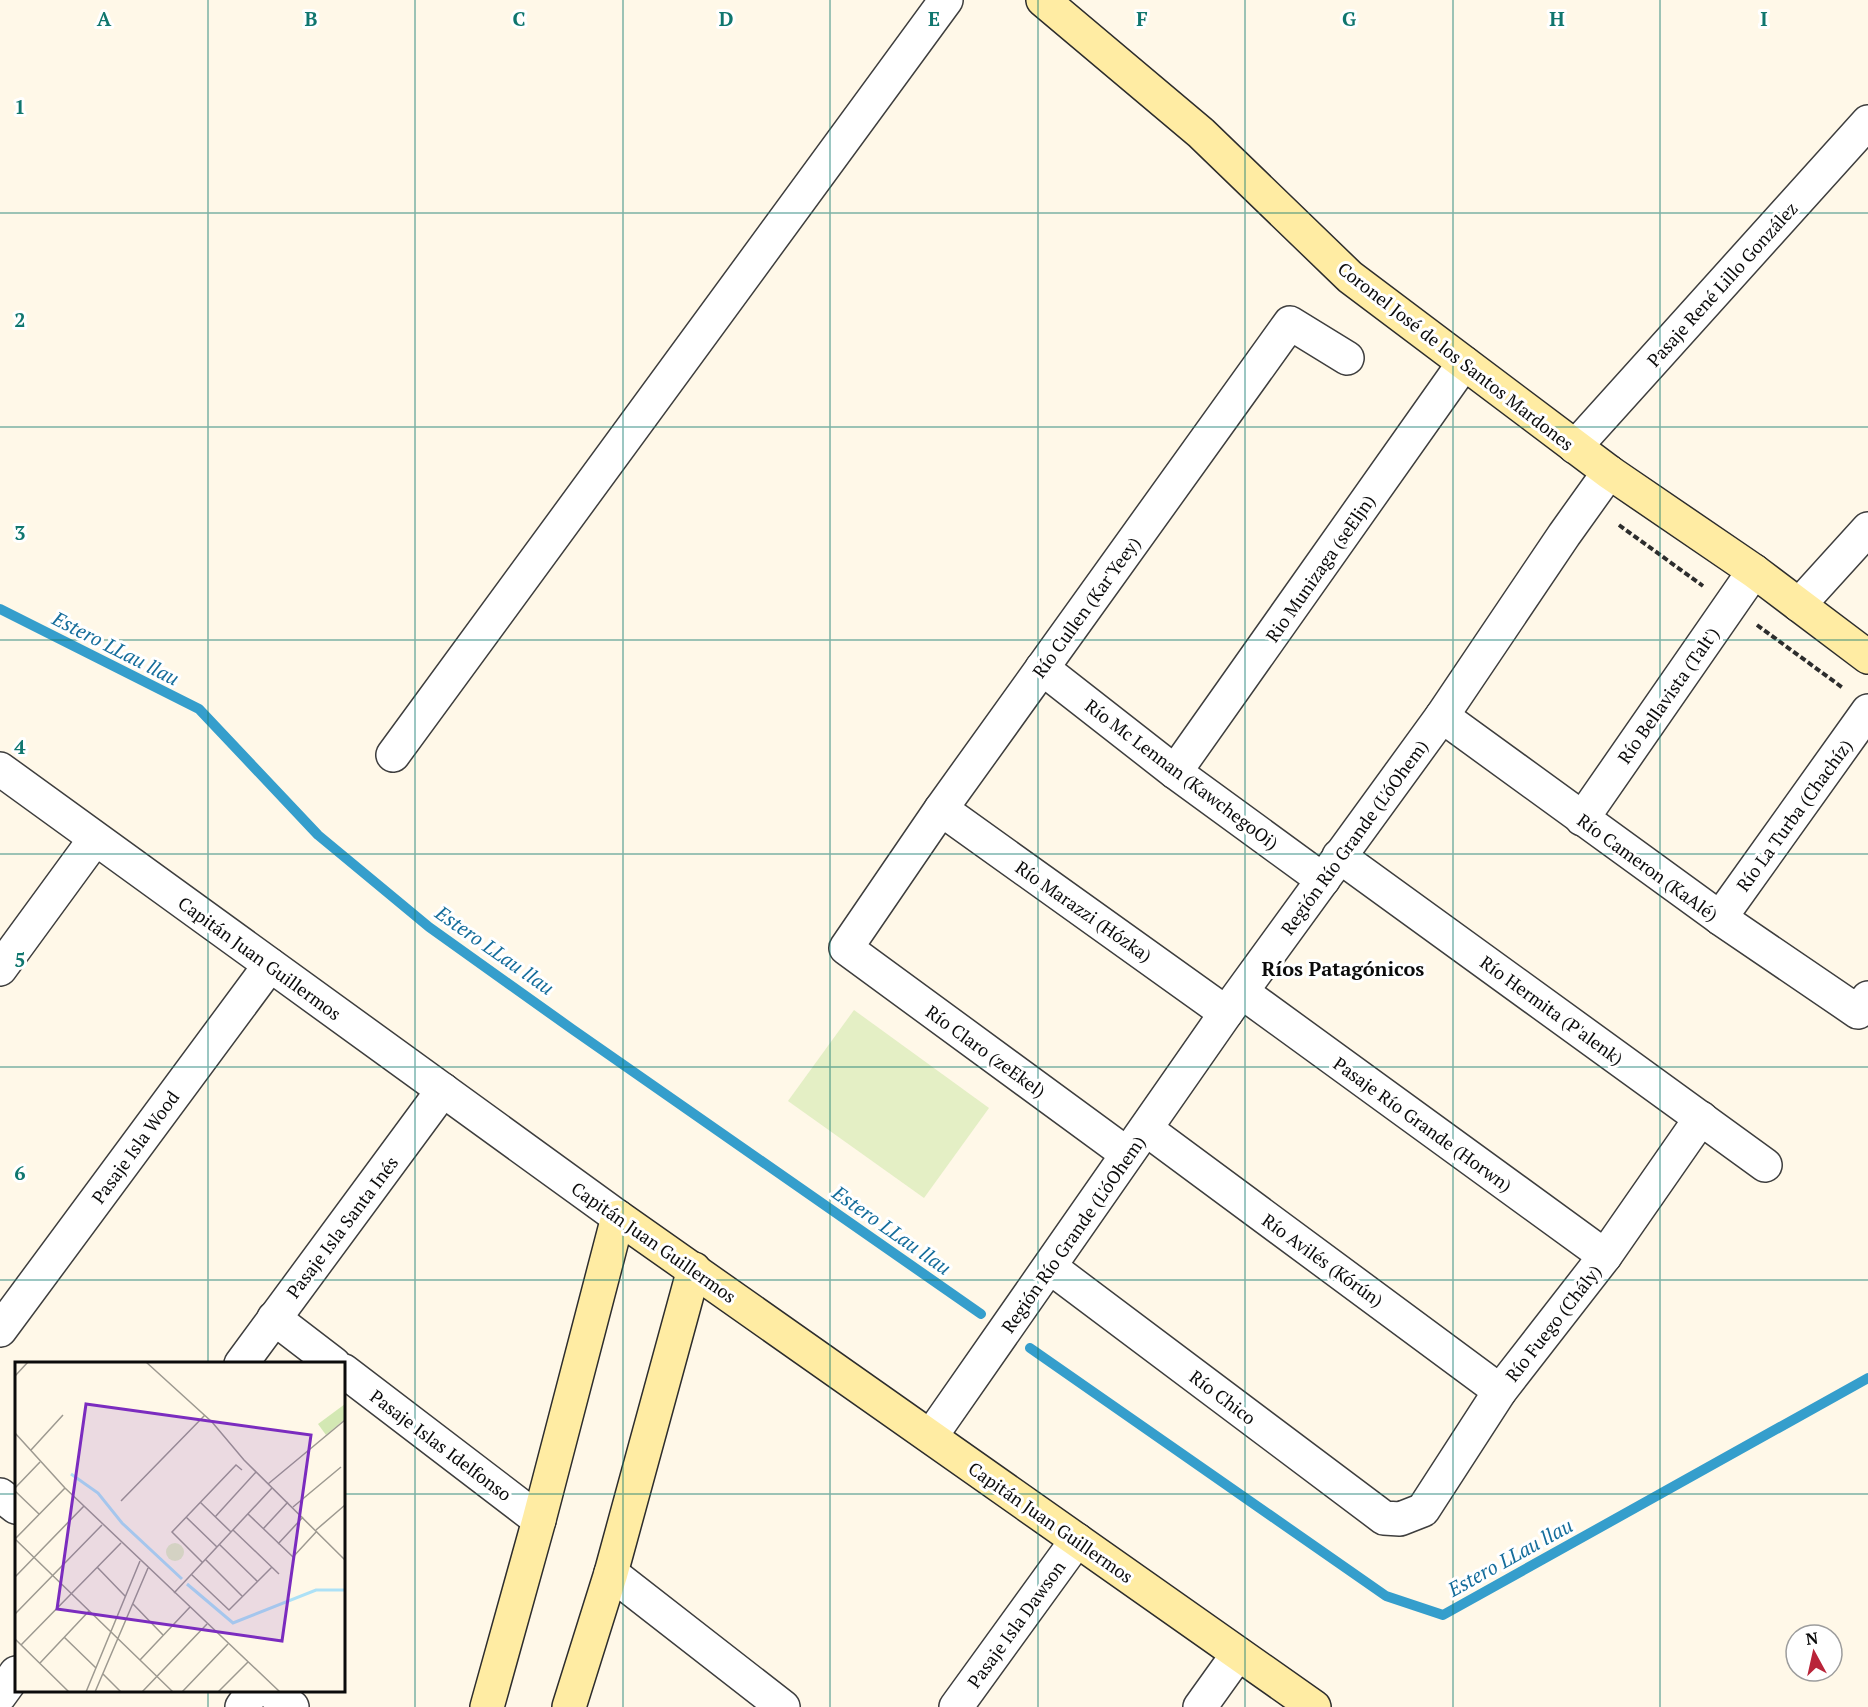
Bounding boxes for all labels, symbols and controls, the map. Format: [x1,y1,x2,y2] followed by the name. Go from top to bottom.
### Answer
[97,5,112,32] text: A
[305,5,318,32] text: B
[512,5,526,32] text: C
[719,5,733,32] text: D
[928,5,940,32] text: E
[1136,5,1148,32] text: F
[1342,5,1356,32] text: G
[1549,5,1565,32] text: H
[1760,5,1768,32] text: I
[14,93,26,120] text: 1
[1641,196,1803,372] street label: Pasaje René Lillo González
[1333,256,1579,456] street label: Coronel José de los Santos Mardones
[14,306,26,333] text: 2
[1260,489,1380,647] street label: Rio Munizaga (seEljn)
[14,519,26,546] text: 3
[1027,532,1145,682] street label: Río Cullen (Kar'Yeey)
[47,604,184,692] water label: Estero LLau llau
[1612,622,1724,768] street label: Río Bellavista (Talt')
[1080,693,1284,855] street label: Río Mc Lennan (KawchegoOi)
[14,733,26,760] text: 4
[1731,734,1857,896] street label: Río La Turba (Chachíz)
[1275,735,1433,939] street label: Región Río Grande (L'óOhem)
[1573,808,1723,926] street label: Río Cameron (KaAlé)
[1011,855,1157,967] street label: Río Marazzi (Hózka)
[174,891,346,1025] street label: Capitán Juan Guillermos
[430,899,560,1001] water label: Estero LLau llau
[14,946,26,973] text: 5
[1476,950,1628,1070] street label: Río Hermita (P'alenk)
[1262,955,1424,982] district label: Ríos Patagónicos
[921,999,1051,1103] street label: Río Claro (zeEkel)
[1329,1051,1517,1197] street label: Pasaje Río Grande (Horwn)
[86,1086,184,1208] street label: Pasaje Isla Wood
[996,1131,1150,1337] street label: Región Río Grande (L'óOhem)
[281,1151,403,1303] street label: Pasaje Isla Santa Inés
[14,1159,26,1186] text: 6
[567,1176,741,1308] street label: Capitán Juan Guillermos
[827,1179,957,1281] water label: Estero LLau llau
[1258,1208,1388,1312] street label: Río Avilés (Kórún)
[1500,1260,1606,1386] street label: Río Fuego (Chály)
[15,1362,345,1692] inset map
[1185,1364,1261,1430] street label: Río Chico
[365,1384,517,1506] street label: Pasaje Islas Idelfonso
[964,1456,1138,1588] street label: Capitán Juan Guillermos
[1442,1512,1577,1603] water label: Estero LLau llau
[962,1555,1070,1692] street label: Pasaje Isla Dawson
[1784,1623,1844,1683] north arrow
[1804,1626,1819,1650] text: N

